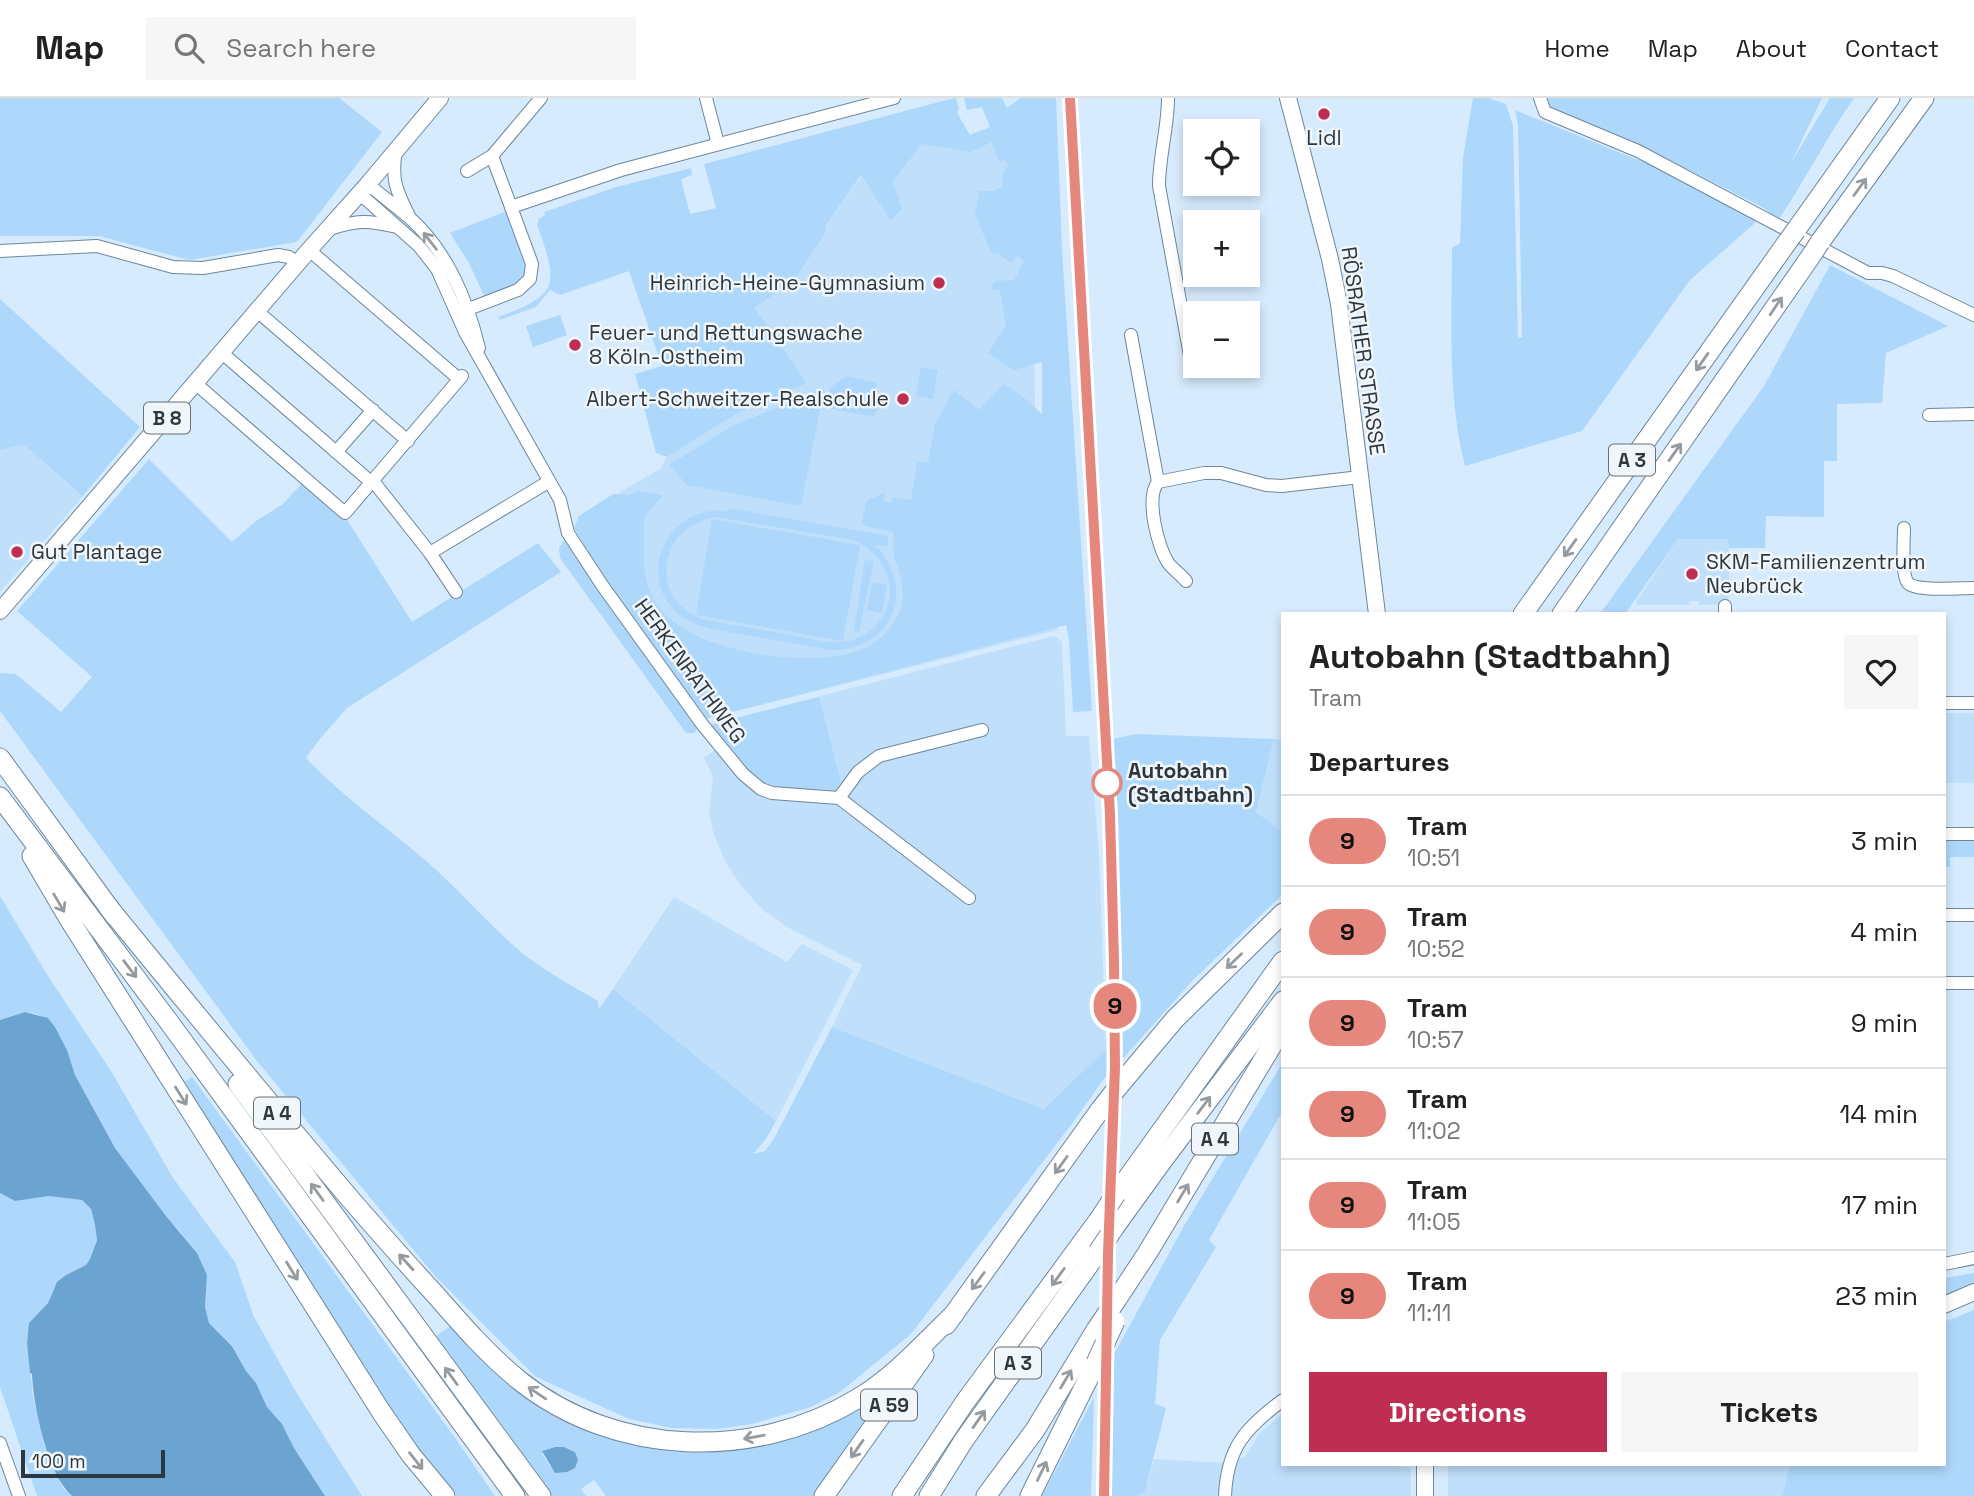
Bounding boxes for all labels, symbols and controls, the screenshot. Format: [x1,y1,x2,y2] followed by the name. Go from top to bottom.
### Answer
[146,17,636,80] search box
[35,27,104,69] text: Map
[170,29,208,67] icon: search
[226,31,376,65] text: Search here
[1544,33,1610,64] text: Home
[1648,33,1698,64] text: Map
[1736,33,1807,64] text: About
[1845,33,1939,64] text: Contact
[1316,106,1332,122] marker: Lidl
[1183,119,1260,378] map controls
[1183,119,1260,196] button: locate
[1306,124,1342,151] place label: Lidl
[1853,178,1867,197] one-way arrow
[1183,210,1260,287] button: +
[423,232,438,251] one-way arrow
[1335,245,1391,457] street label: RÖSRATHER STRASSE
[650,269,925,296] place label: Heinrich-Heine-Gymnasium
[931,275,947,291] marker: Heinrich-Heine-Gymnasium
[1769,297,1783,316] one-way arrow
[1183,301,1260,378] button: −
[589,319,863,370] place label: Feuer- und Rettungswache 8 Köln-Ostheim
[567,337,583,353] marker: Feuer- und Rettungswache 8 Köln-Ostheim
[1695,352,1709,371] one-way arrow
[586,385,889,412] place label: Albert-Schweitzer-Realschule
[895,391,911,407] marker: Albert-Schweitzer-Realschule
[144,402,190,434] road number: B 8
[1668,443,1682,462] one-way arrow
[1609,444,1655,476] road number: A 3
[31,538,163,565] place label: Gut Plantage
[1563,538,1577,557] one-way arrow
[9,544,25,560] marker: Gut Plantage
[1706,548,1926,599] place label: SKM-Familienzentrum Neubrück
[1684,566,1700,582] marker: SKM-Familienzentrum Neubrück
[629,593,752,748] street label: HERKENRATHWEG
[1844,635,1918,709] button: heart
[1309,636,1670,678] text: Autobahn (Stadtbahn)
[1309,683,1362,713] text: Tram
[1309,745,1450,779] text: Departures
[1128,757,1253,808] place label: Autobahn (Stadtbahn)
[1092,768,1122,798] marker: Autobahn (Stadtbahn)
[1407,809,1468,843] text: Tram
[1851,824,1918,858] text: 3 min
[1340,825,1355,856] text: 9
[1407,843,1460,873] text: 10:51
[53,893,67,913] one-way arrow
[1407,900,1468,934] text: Tram
[1850,915,1918,949] text: 4 min
[1340,916,1355,947] text: 9
[1407,934,1465,964] text: 10:52
[1225,952,1242,969] one-way arrow
[122,959,137,978] one-way arrow
[1092,983,1138,1029] line badge: 9
[1108,990,1122,1021] text: 9
[1407,991,1468,1025] text: Tram
[1851,1006,1918,1040] text: 9 min
[1340,1007,1355,1038] text: 9
[1407,1025,1464,1055] text: 10:57
[1407,1082,1468,1116] text: Tram
[174,1085,188,1105] one-way arrow
[1196,1097,1211,1115] one-way arrow
[1840,1097,1918,1131] text: 14 min
[254,1098,300,1128] road number: A 4
[1340,1098,1355,1129] text: 9
[1407,1116,1461,1146] text: 11:02
[1192,1124,1238,1154] road number: A 4
[1054,1155,1068,1174] one-way arrow
[1407,1173,1468,1207] text: Tram
[310,1183,324,1202] one-way arrow
[1176,1184,1190,1204] one-way arrow
[1841,1188,1918,1222] text: 17 min
[1340,1189,1355,1220] text: 9
[1407,1207,1461,1237] text: 11:05
[398,1253,414,1271] one-way arrow
[285,1261,299,1280] one-way arrow
[1407,1264,1468,1298] text: Tram
[1050,1267,1065,1286] one-way arrow
[970,1271,985,1290] one-way arrow
[1835,1279,1918,1313] text: 23 min
[1340,1280,1355,1311] text: 9
[1407,1298,1451,1328] text: 11:11
[995,1348,1041,1378] road number: A 3
[444,1367,459,1386] one-way arrow
[1059,1370,1073,1390] one-way arrow
[1309,1372,1607,1452] button: Directions
[1621,1372,1918,1452] button: Tickets
[528,1385,547,1400] one-way arrow
[861,1390,917,1420] road number: A 59
[972,1410,986,1429] one-way arrow
[743,1431,766,1445] one-way arrow
[850,1439,864,1458] one-way arrow
[21,1447,164,1479] scale bar
[32,1449,86,1474] text: 100 m
[409,1451,424,1470] one-way arrow
[1035,1461,1049,1482] one-way arrow

